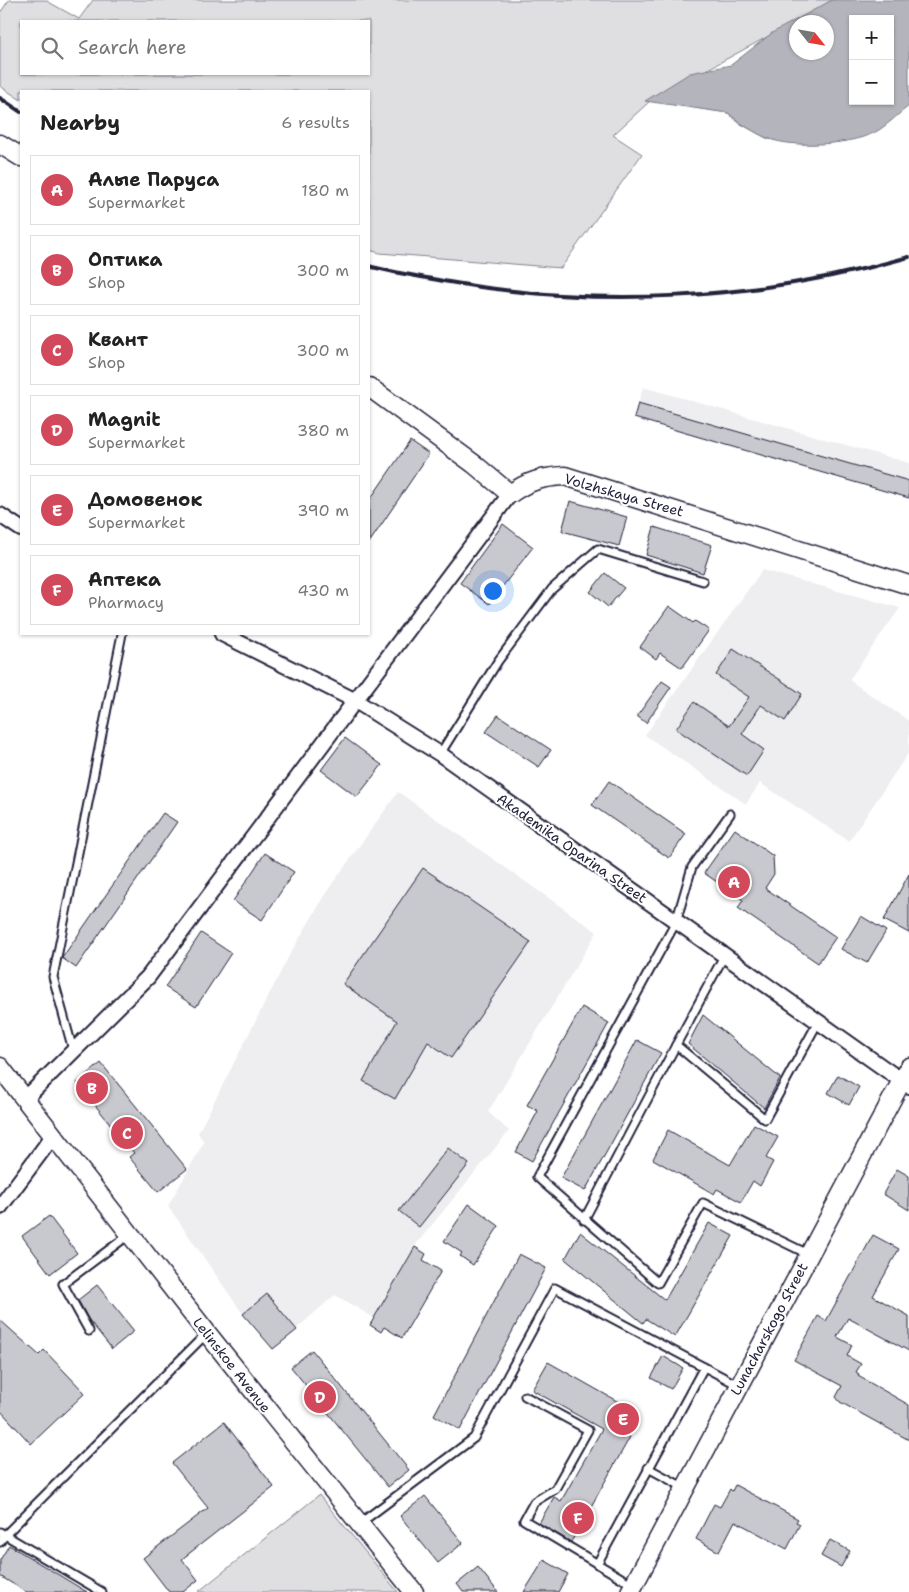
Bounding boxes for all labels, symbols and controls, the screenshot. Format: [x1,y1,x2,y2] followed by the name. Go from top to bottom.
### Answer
[789,15,834,60] north arrow
[849,15,894,105] map controls
[849,15,894,60] button: +
[20,20,370,75] search box
[38,34,66,62] icon: search
[78,35,187,60] text: Search here
[849,60,894,105] button: −
[40,109,120,137] text: Nearby
[281,112,350,133] text: 6 results
[88,167,219,192] text: Алые Паруса
[51,180,63,201] text: A
[301,180,349,201] text: 180 m
[88,192,185,213] text: Supermarket
[88,247,162,272] text: Оптика
[52,260,62,281] text: B
[297,260,349,281] text: 300 m
[88,272,125,293] text: Shop
[88,327,148,352] text: Квант
[52,340,62,361] text: C
[297,340,349,361] text: 300 m
[88,352,125,373] text: Shop
[88,407,160,432] text: Magnit
[51,420,63,441] text: D
[297,420,349,441] text: 380 m
[88,432,185,453] text: Supermarket
[562,469,686,521] street label: Volzhskaya Street
[88,487,202,512] text: Домовенок
[52,500,62,521] text: E
[297,500,349,521] text: 390 m
[88,512,185,533] text: Supermarket
[88,567,161,592] text: Аптека
[480,578,506,604] your location
[52,580,62,601] text: F
[298,580,349,601] text: 430 m
[88,592,164,613] text: Pharmacy
[493,789,651,907] street label: Akademika Oparina Street
[718,863,750,901] pin: A
[76,1069,108,1107] pin: B
[111,1114,143,1152] pin: C
[726,1260,812,1398] street label: Lunacharskogo Street
[189,1314,275,1416] street label: Lelinskoe Avenue
[304,1378,336,1416] pin: D
[607,1400,639,1438] pin: E
[562,1499,594,1537] pin: F

